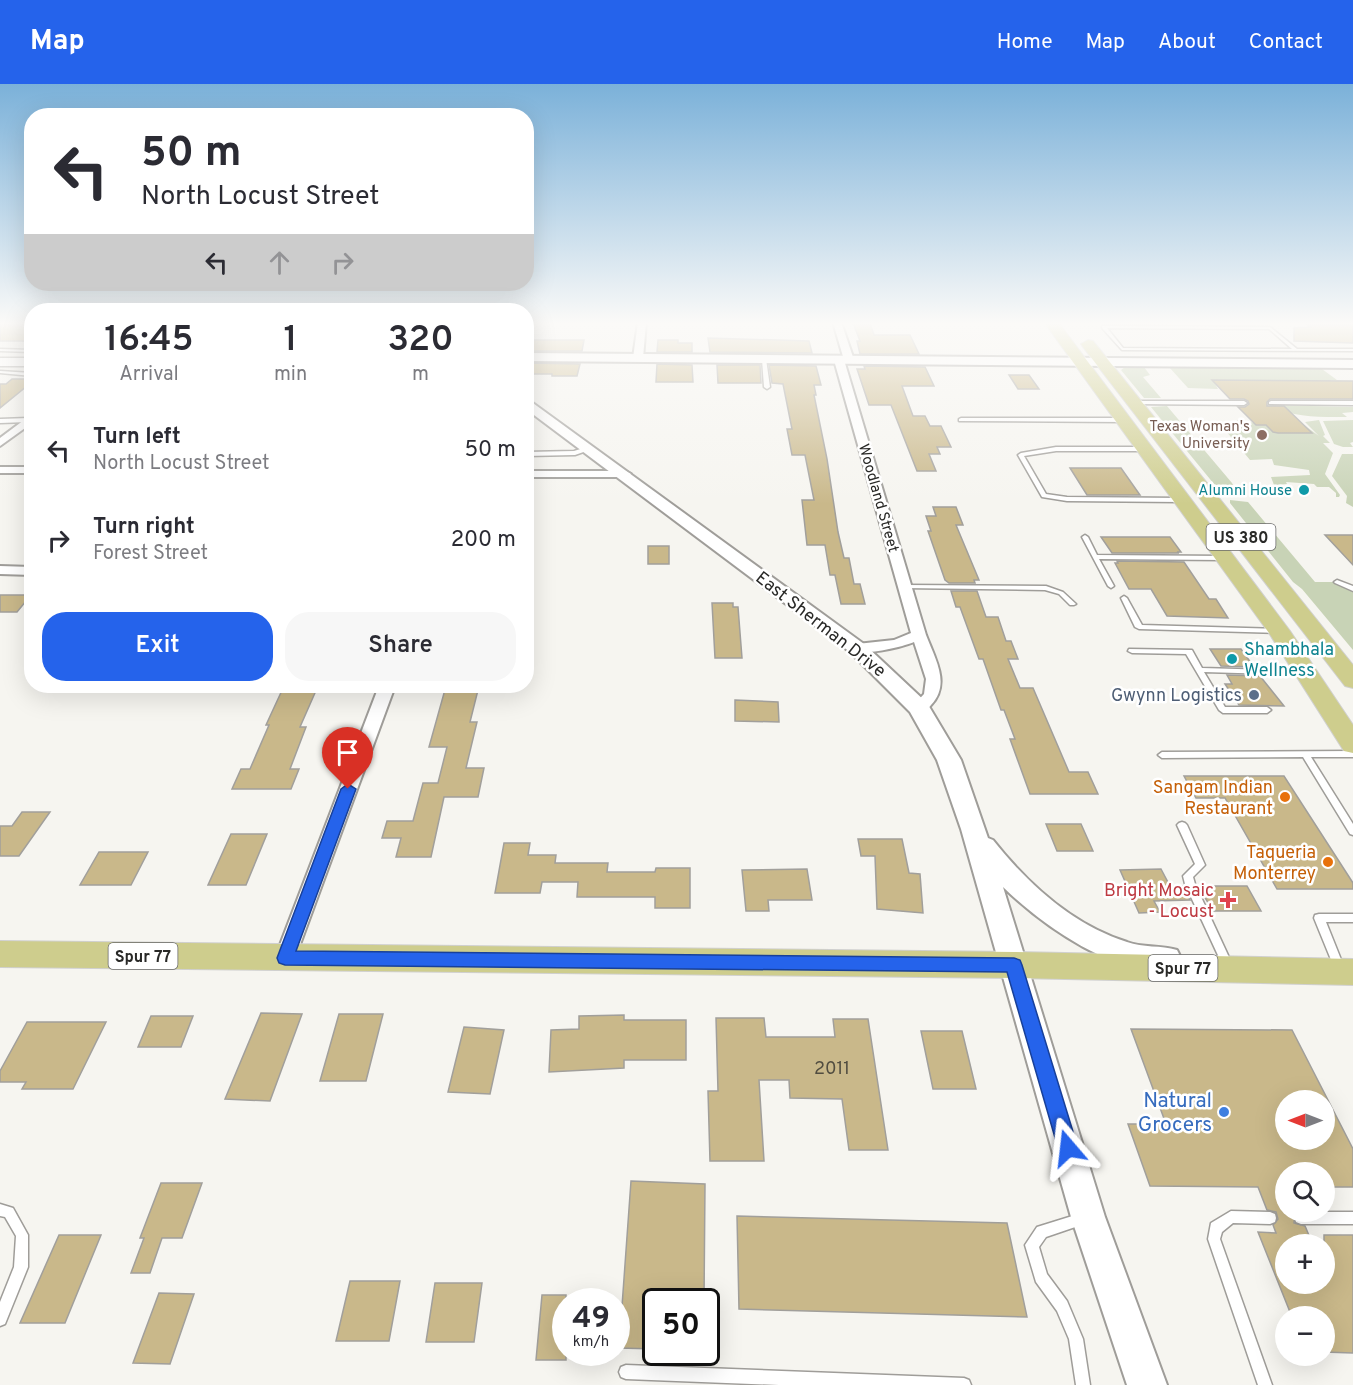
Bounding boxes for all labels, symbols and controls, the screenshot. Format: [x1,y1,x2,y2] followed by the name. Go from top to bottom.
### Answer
[30,24,85,60] text: Map
[997,29,1053,56] text: Home
[1086,29,1125,56] text: Map
[1158,29,1216,56] text: About
[1249,29,1323,56] text: Contact
[141,128,242,181] text: 50 m
[42,132,120,210] icon: left
[141,180,380,214] text: North Locust Street
[200,246,233,279] icon: left
[263,246,296,279] icon: ahead
[326,246,359,279] icon: right
[104,318,194,364] text: 16:45
[284,318,298,364] text: 1
[387,318,454,364] text: 320
[119,362,179,388] text: Arrival
[274,362,307,388] text: min
[412,362,429,388] text: m
[1149,418,1250,454] place label: Texas Woman's University
[93,424,181,451] text: Turn left
[1255,428,1269,442] marker: Texas Woman's University
[42,434,75,467] icon: left
[464,437,516,464] text: 50 m
[853,442,902,555] street label: Woodland Street
[93,451,270,477] text: North Locust Street
[1198,482,1292,501] place label: Alumni House
[1297,483,1311,497] marker: Alumni House
[93,514,195,541] text: Turn right
[42,524,75,557] icon: right
[1206,524,1276,550] road number: US 380
[451,527,516,554] text: 200 m
[93,541,208,567] text: Forest Street
[750,567,890,683] street label: East Sherman Drive
[42,612,273,681] button: Exit
[285,612,516,681] button: Share
[1244,639,1334,683] place label: Shambhala Wellness
[1225,652,1239,666] marker: Shambhala Wellness
[1111,685,1242,708] place label: Gwynn Logistics
[1247,688,1261,702] marker: Gwynn Logistics
[322,727,373,789] pin
[331,736,364,769] icon: arrive
[1153,777,1273,821] place label: Sangam Indian Restaurant
[1278,790,1292,804] marker: Sangam Indian Restaurant
[1233,842,1316,886] place label: Taqueria Monterrey
[1321,855,1335,869] marker: Taqueria Monterrey
[1104,880,1214,924] place label: Bright Mosaic - Locust
[1219,891,1237,909] marker: Bright Mosaic - Locust
[108,943,178,969] road number: Spur 77
[1148,955,1218,981] road number: Spur 77
[814,1058,850,1081] house number: 2011
[1138,1088,1212,1139] place label: Natural Grocers
[1275,1090,1335,1150] north arrow
[1275,1090,1335,1366] map controls
[1217,1105,1231,1119] marker: Natural Grocers
[1036,1116,1100,1180] position arrow
[1275,1162,1335,1222] button: search
[1275,1234,1335,1294] button: +
[642,1288,720,1366] speed limit sign: 50
[572,1301,610,1338] text: 49
[1275,1306,1335,1366] button: −
[573,1333,609,1352] text: km/h

